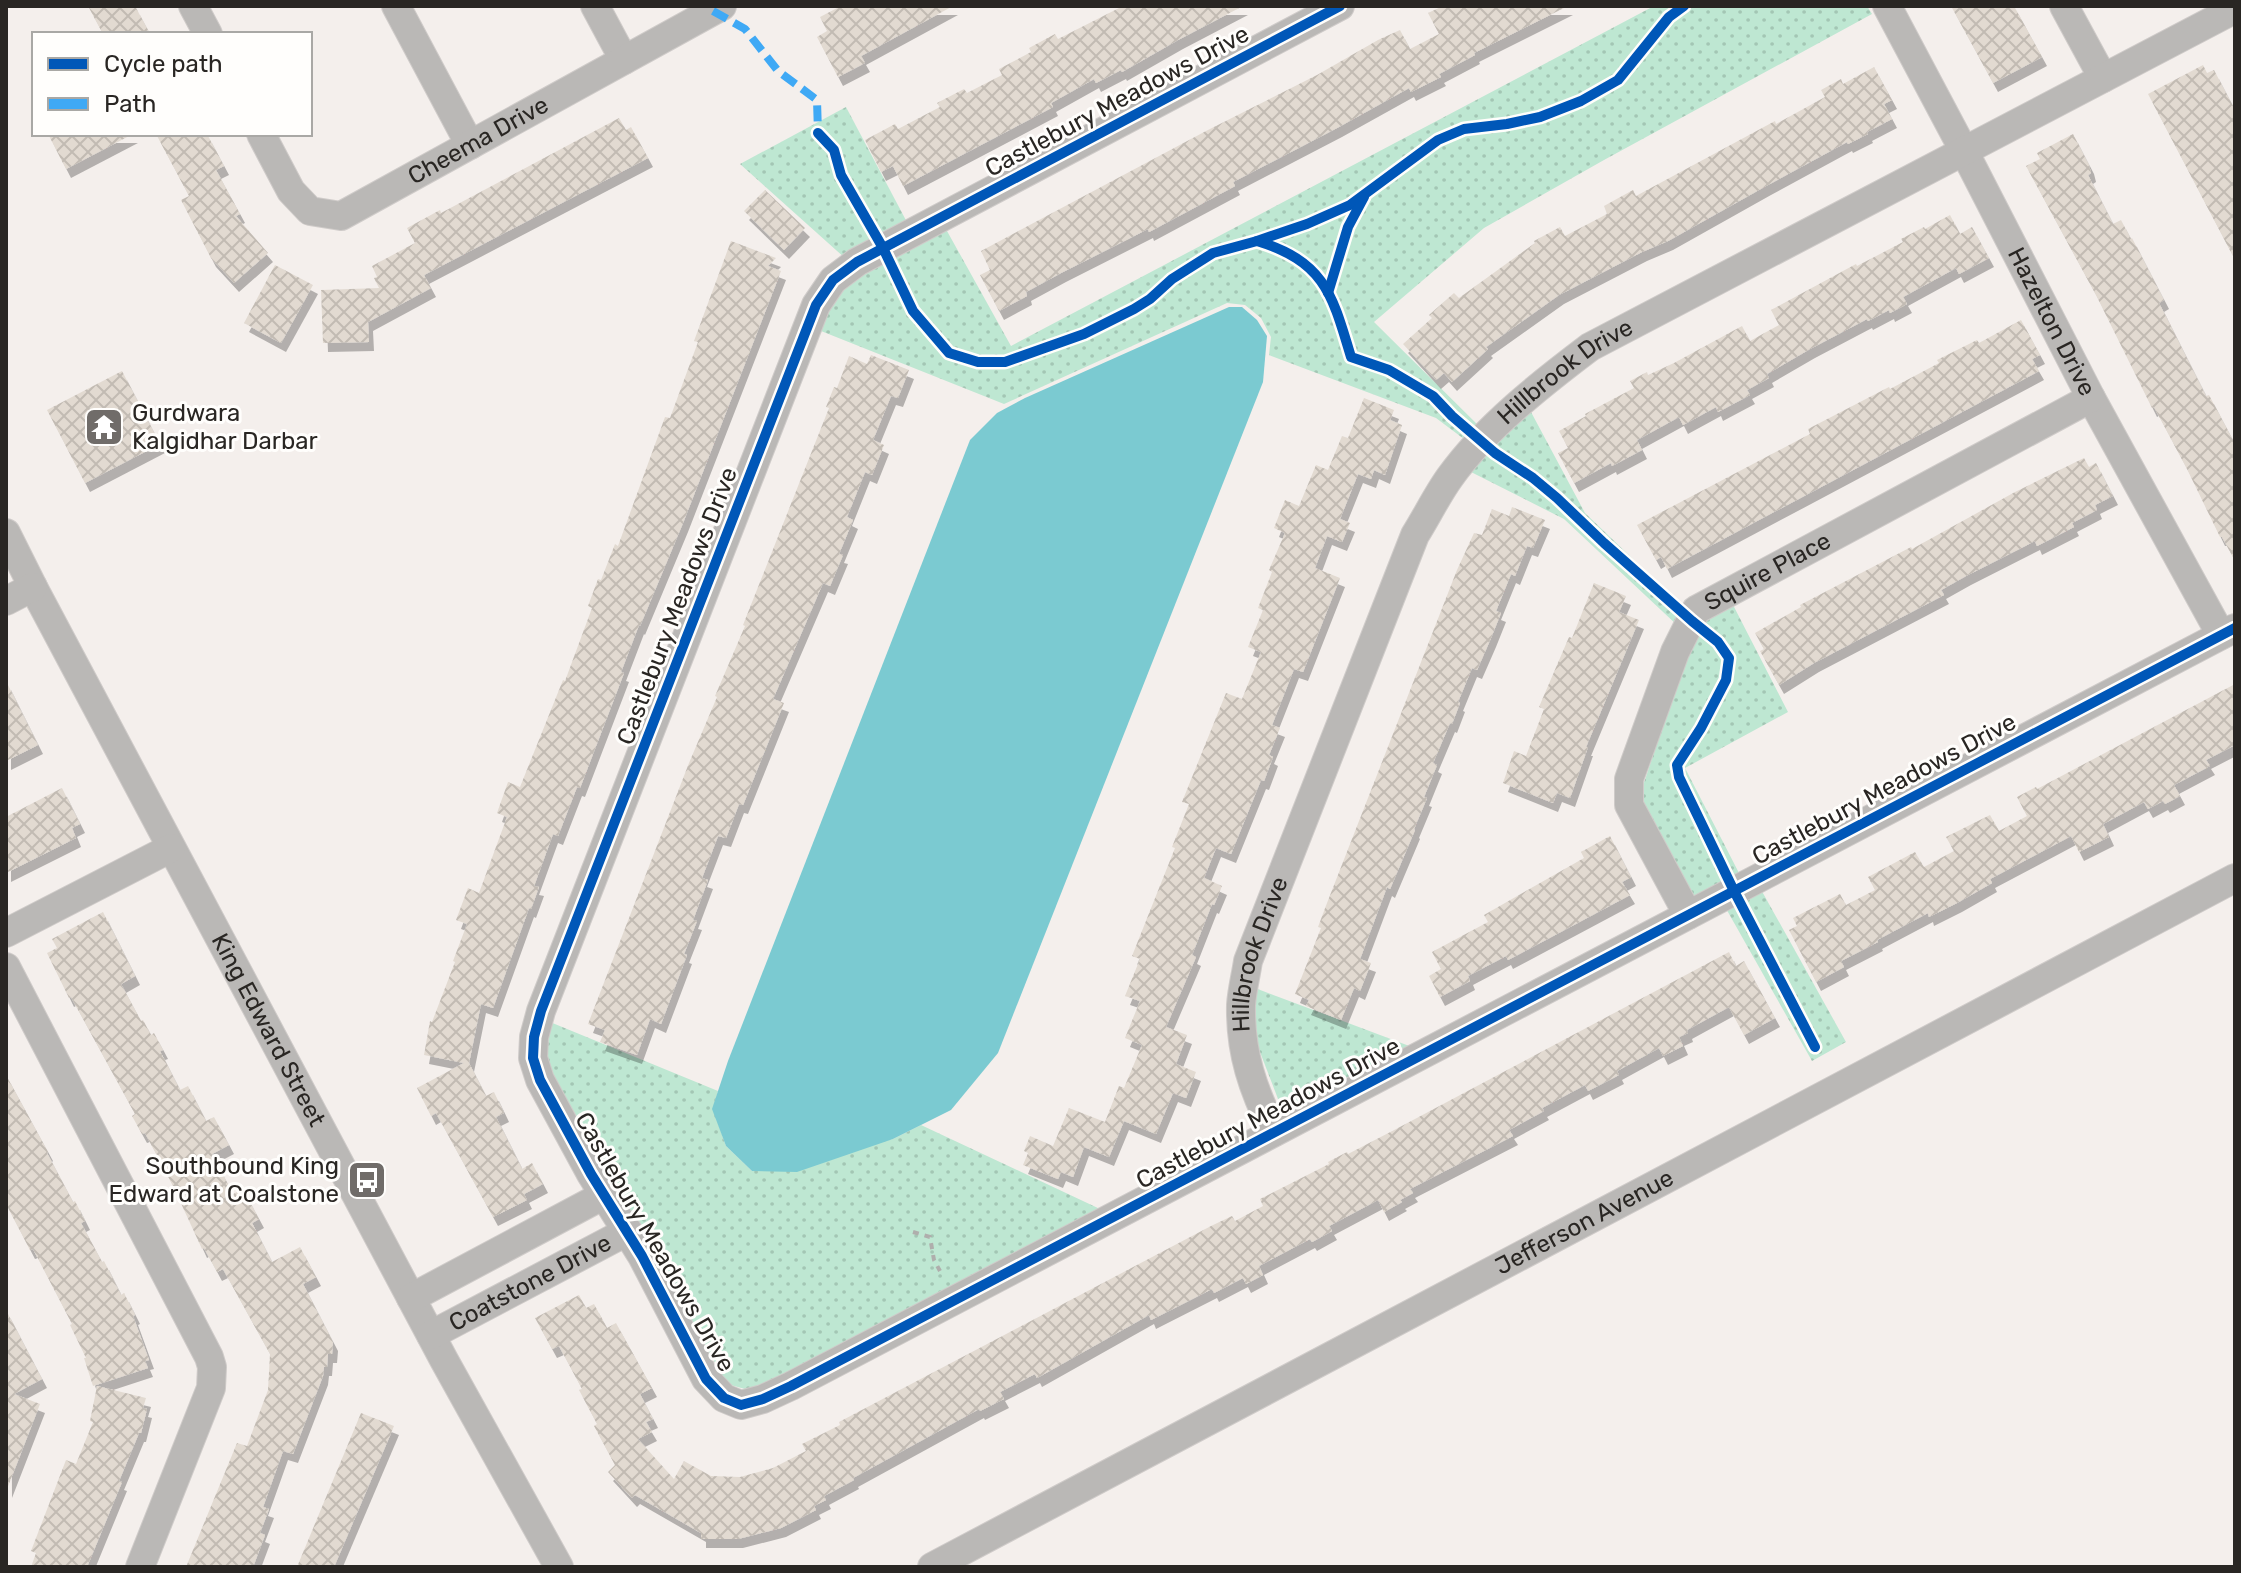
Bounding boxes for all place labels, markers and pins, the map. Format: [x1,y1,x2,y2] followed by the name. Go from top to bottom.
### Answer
[132,399,318,455] place label: Gurdwara Kalgidhar Darbar
[83,406,125,448] temple icon: Gurdwara Kalgidhar Darbar
[109,1152,339,1208] place label: Southbound King Edward at Coalstone
[346,1159,388,1201] bus stop icon: Southbound King Edward at Coalstone

